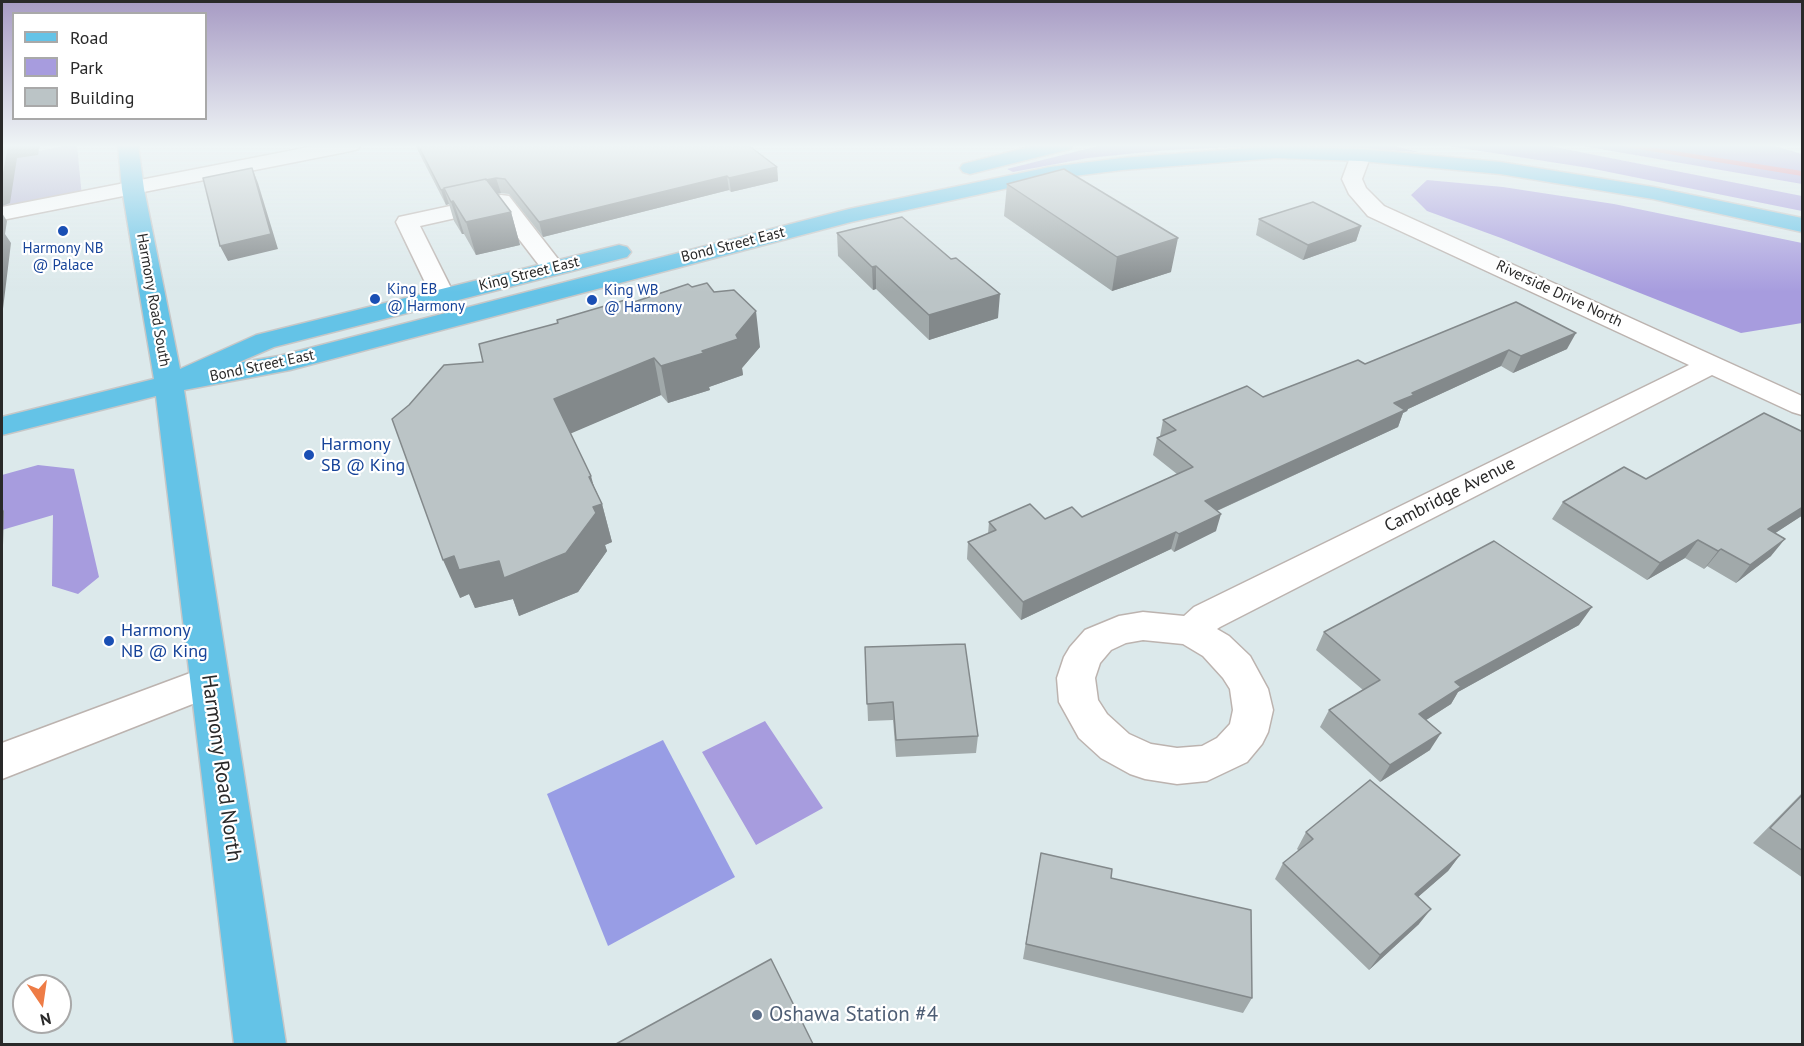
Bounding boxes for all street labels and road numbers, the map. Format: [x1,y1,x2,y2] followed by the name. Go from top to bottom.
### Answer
[679,223,787,267] street label: Bond Street East
[132,232,174,368] street label: Harmony Road South
[477,253,581,295] street label: King Street East
[1493,257,1625,331] street label: Riverside Drive North
[208,346,316,386] street label: Bond Street East
[1381,453,1519,537] street label: Cambridge Avenue
[195,673,247,863] street label: Harmony Road North

